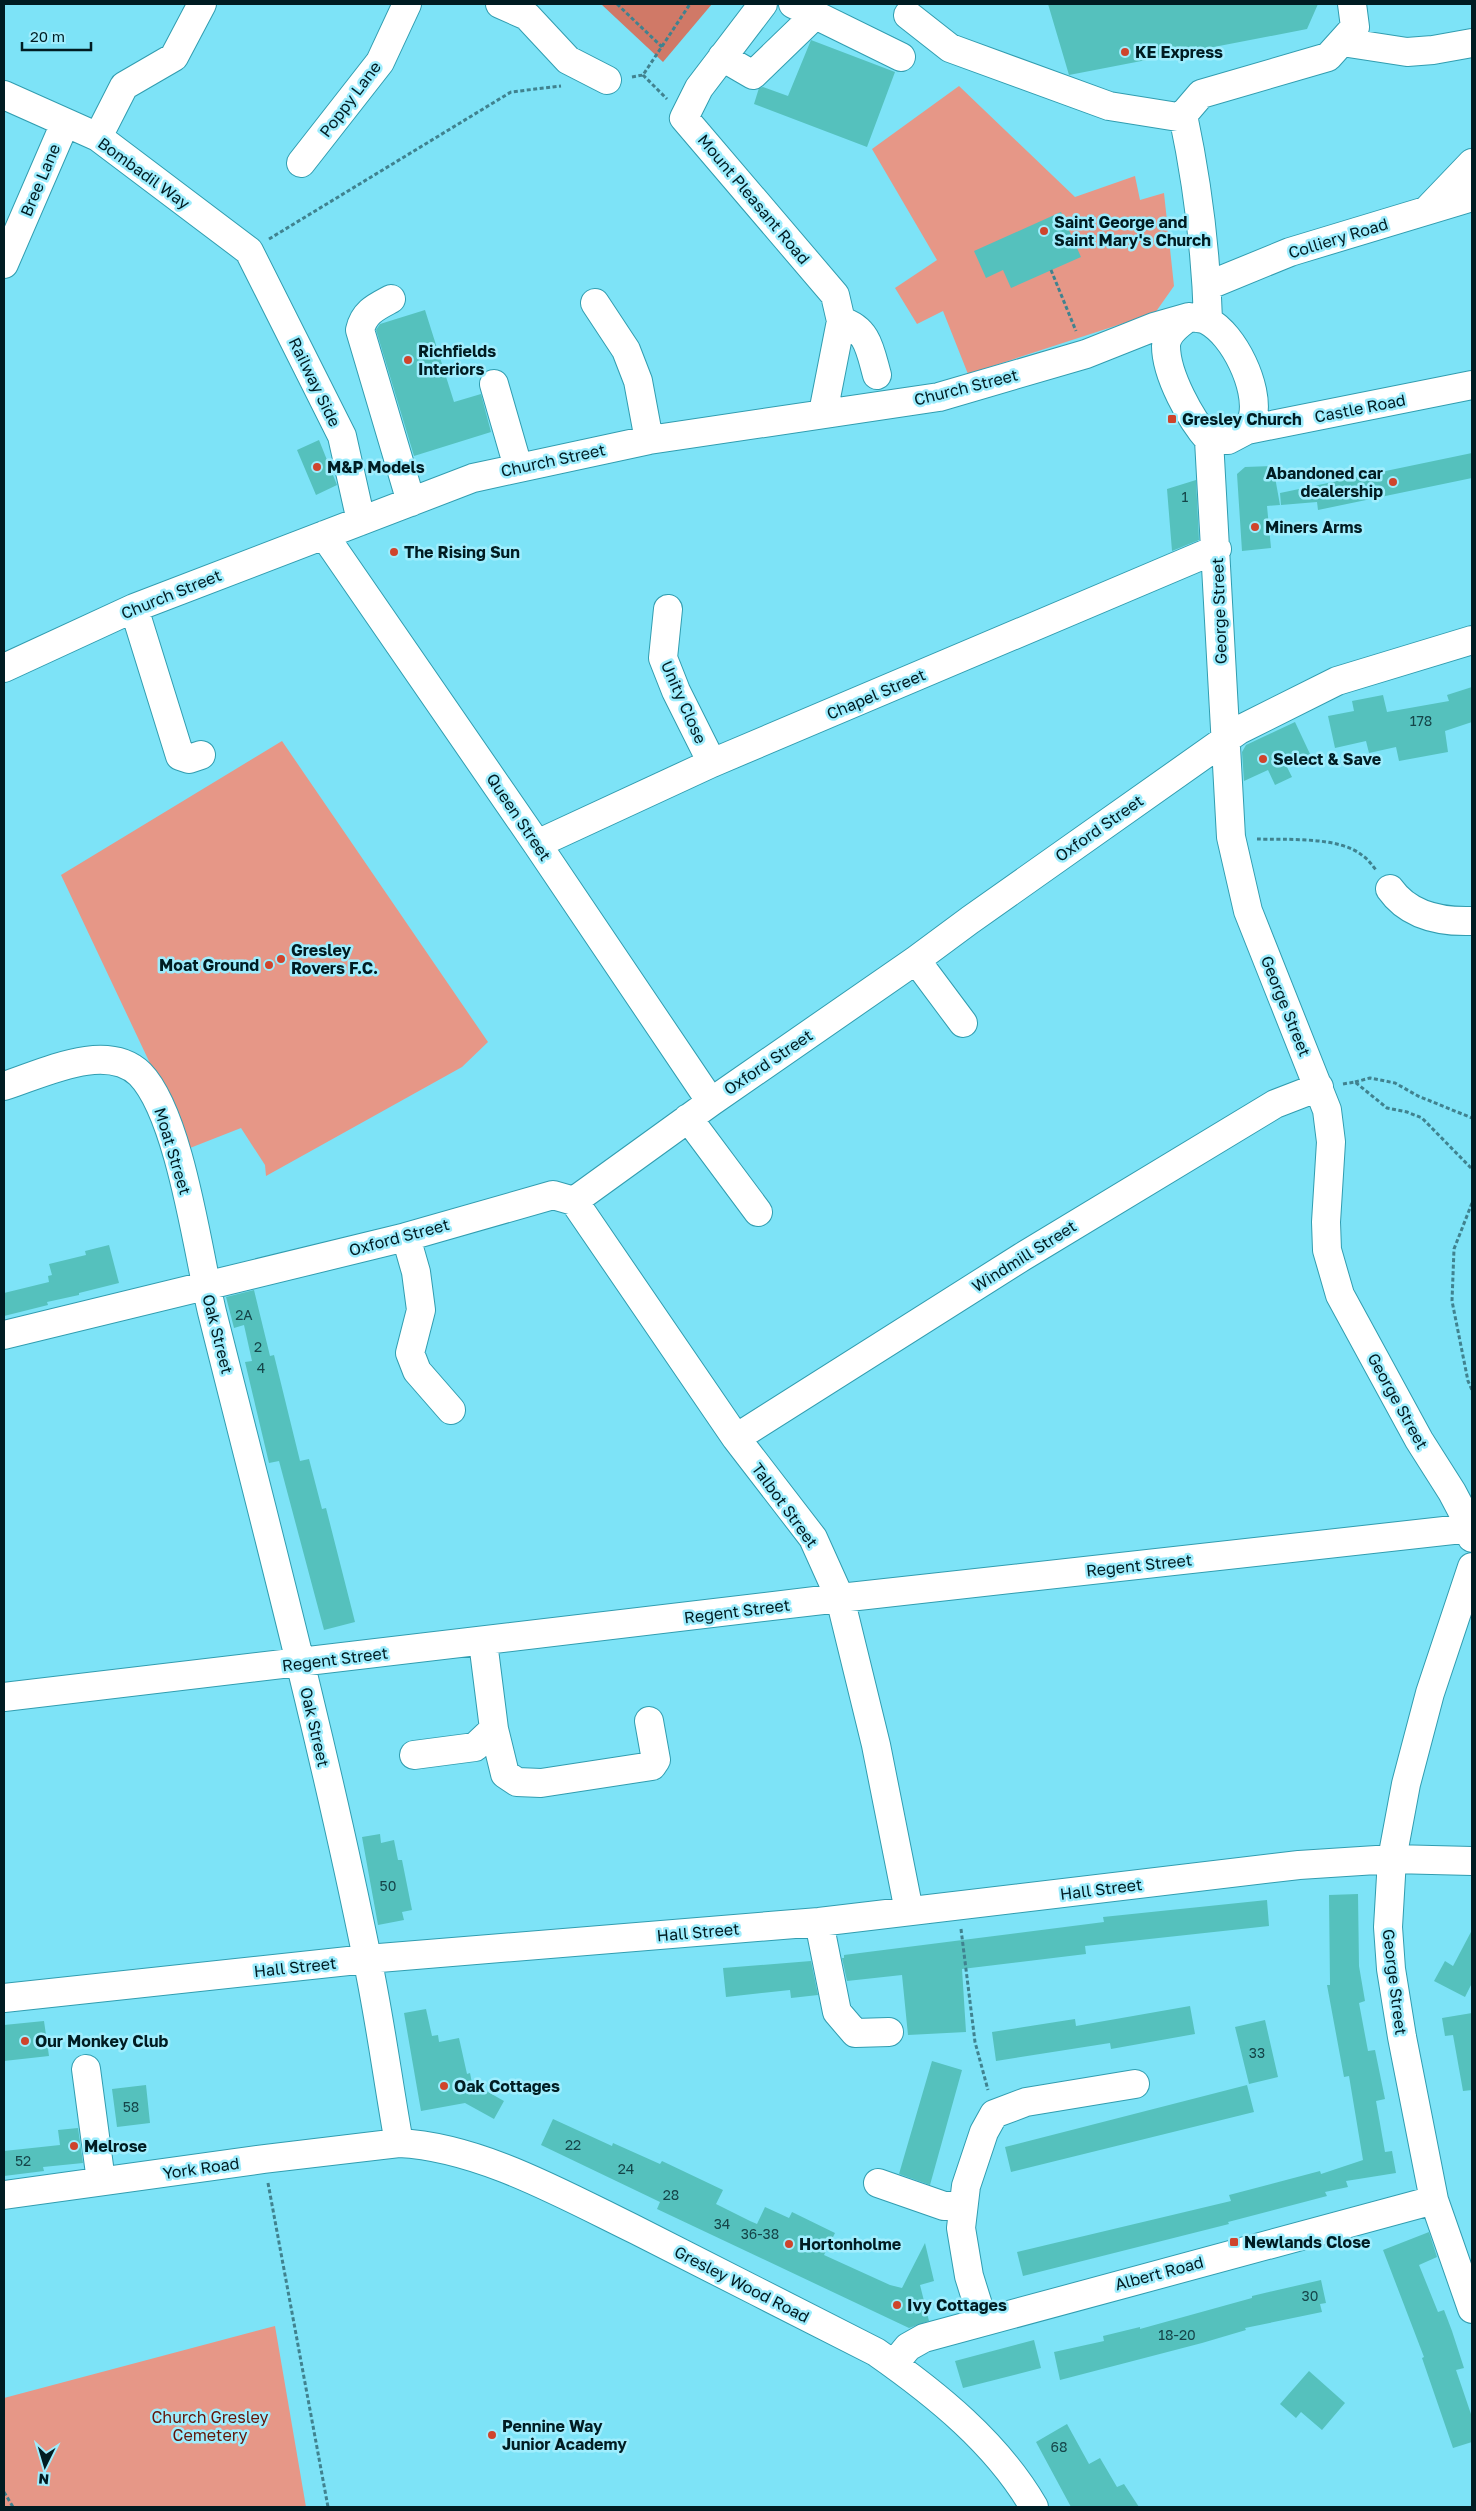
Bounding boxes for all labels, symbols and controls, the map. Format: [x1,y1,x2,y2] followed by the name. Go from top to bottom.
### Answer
[22,20,91,52] scale bar
[30,27,65,45] text: 20 m
[1135,42,1223,62] place label: KE Express
[1119,46,1131,58] marker: KE Express
[315,57,385,141] street label: Poppy Lane
[694,130,814,268] street label: Mount Pleasant Road
[94,133,194,213] street label: Bombadil Way
[16,141,64,219] street label: Bree Lane
[1054,212,1211,250] place label: Saint George and Saint Mary's Church
[1286,213,1390,263] street label: Colliery Road
[1038,225,1050,237] marker: Saint George and Saint Mary's Church
[285,334,345,430] street label: Railway Side
[418,341,496,379] place label: Richfields Interiors
[402,354,414,366] marker: Richfields Interiors
[912,364,1020,410] street label: Church Street
[1313,389,1407,427] street label: Castle Road
[1182,409,1302,429] place label: Gresley Church
[1166,413,1178,425] marker: Gresley Church
[499,439,607,481] street label: Church Street
[327,457,425,477] place label: M&P Models
[311,461,323,473] marker: M&P Models
[1266,463,1383,501] place label: Abandoned car dealership
[1387,476,1399,488] marker: Abandoned car dealership
[1182,488,1189,505] house number: 1
[1265,517,1363,537] place label: Miners Arms
[1249,521,1261,533] marker: Miners Arms
[404,542,520,562] place label: The Rising Sun
[388,546,400,558] marker: The Rising Sun
[1207,557,1231,665] street label: George Street
[118,565,224,623] street label: Church Street
[657,657,711,747] street label: Unity Close
[824,664,928,724] street label: Chapel Street
[1410,712,1432,729] house number: 178
[1273,749,1381,769] place label: Select & Save
[1257,753,1269,765] marker: Select & Save
[482,769,556,865] street label: Queen Street
[1051,790,1147,866] street label: Oxford Street
[291,940,378,978] place label: Gresley Rovers F.C.
[275,953,287,965] marker: Gresley Rovers F.C.
[1257,953,1315,1059] street label: George Street
[159,955,259,975] place label: Moat Ground
[263,959,275,971] marker: Moat Ground
[720,1025,816,1099] street label: Oxford Street
[150,1105,196,1197] street label: Moat Street
[347,1214,451,1260] street label: Oxford Street
[968,1216,1080,1296] street label: Windmill Street
[198,1292,238,1376] street label: Oak Street
[235,1306,253,1323] house number: 2A
[254,1338,262,1355] house number: 2
[1363,1349,1433,1453] street label: George Street
[257,1359,265,1376] house number: 4
[748,1459,822,1551] street label: Talbot Street
[1085,1549,1193,1581] street label: Regent Street
[683,1595,791,1627] street label: Regent Street
[281,1643,389,1675] street label: Regent Street
[296,1685,334,1769] street label: Oak Street
[1059,1874,1143,1904] street label: Hall Street
[380,1877,396,1894] house number: 50
[656,1918,740,1946] street label: Hall Street
[1379,1928,1411,2036] street label: George Street
[253,1953,337,1981] street label: Hall Street
[35,2031,169,2051] place label: Our Monkey Club
[19,2035,31,2047] marker: Our Monkey Club
[1249,2044,1265,2061] house number: 33
[454,2076,560,2096] place label: Oak Cottages
[438,2080,450,2092] marker: Oak Cottages
[123,2098,139,2115] house number: 58
[84,2136,147,2156] place label: Melrose
[565,2136,581,2153] house number: 22
[68,2140,80,2152] marker: Melrose
[15,2152,31,2169] house number: 52
[161,2153,241,2183] street label: York Road
[618,2160,634,2177] house number: 24
[663,2186,679,2203] house number: 28
[714,2215,730,2232] house number: 34
[741,2225,779,2242] house number: 36-38
[1244,2232,1371,2252] place label: Newlands Close
[799,2234,901,2254] place label: Hortonholme
[1228,2236,1240,2248] marker: Newlands Close
[783,2238,795,2250] marker: Hortonholme
[671,2241,813,2327] street label: Gresley Wood Road
[1113,2252,1205,2294] street label: Albert Road
[1302,2287,1318,2304] house number: 30
[907,2295,1007,2315] place label: Ivy Cottages
[891,2299,903,2311] marker: Ivy Cottages
[1158,2326,1196,2343] house number: 18-20
[151,2407,269,2445] park label: Church Gresley Cemetery
[502,2416,627,2454] place label: Pennine Way Junior Academy
[486,2429,498,2441] marker: Pennine Way Junior Academy
[1050,2438,1068,2455] house number: 68
[20,2441,70,2491] north arrow
[38,2471,50,2488] text: N

